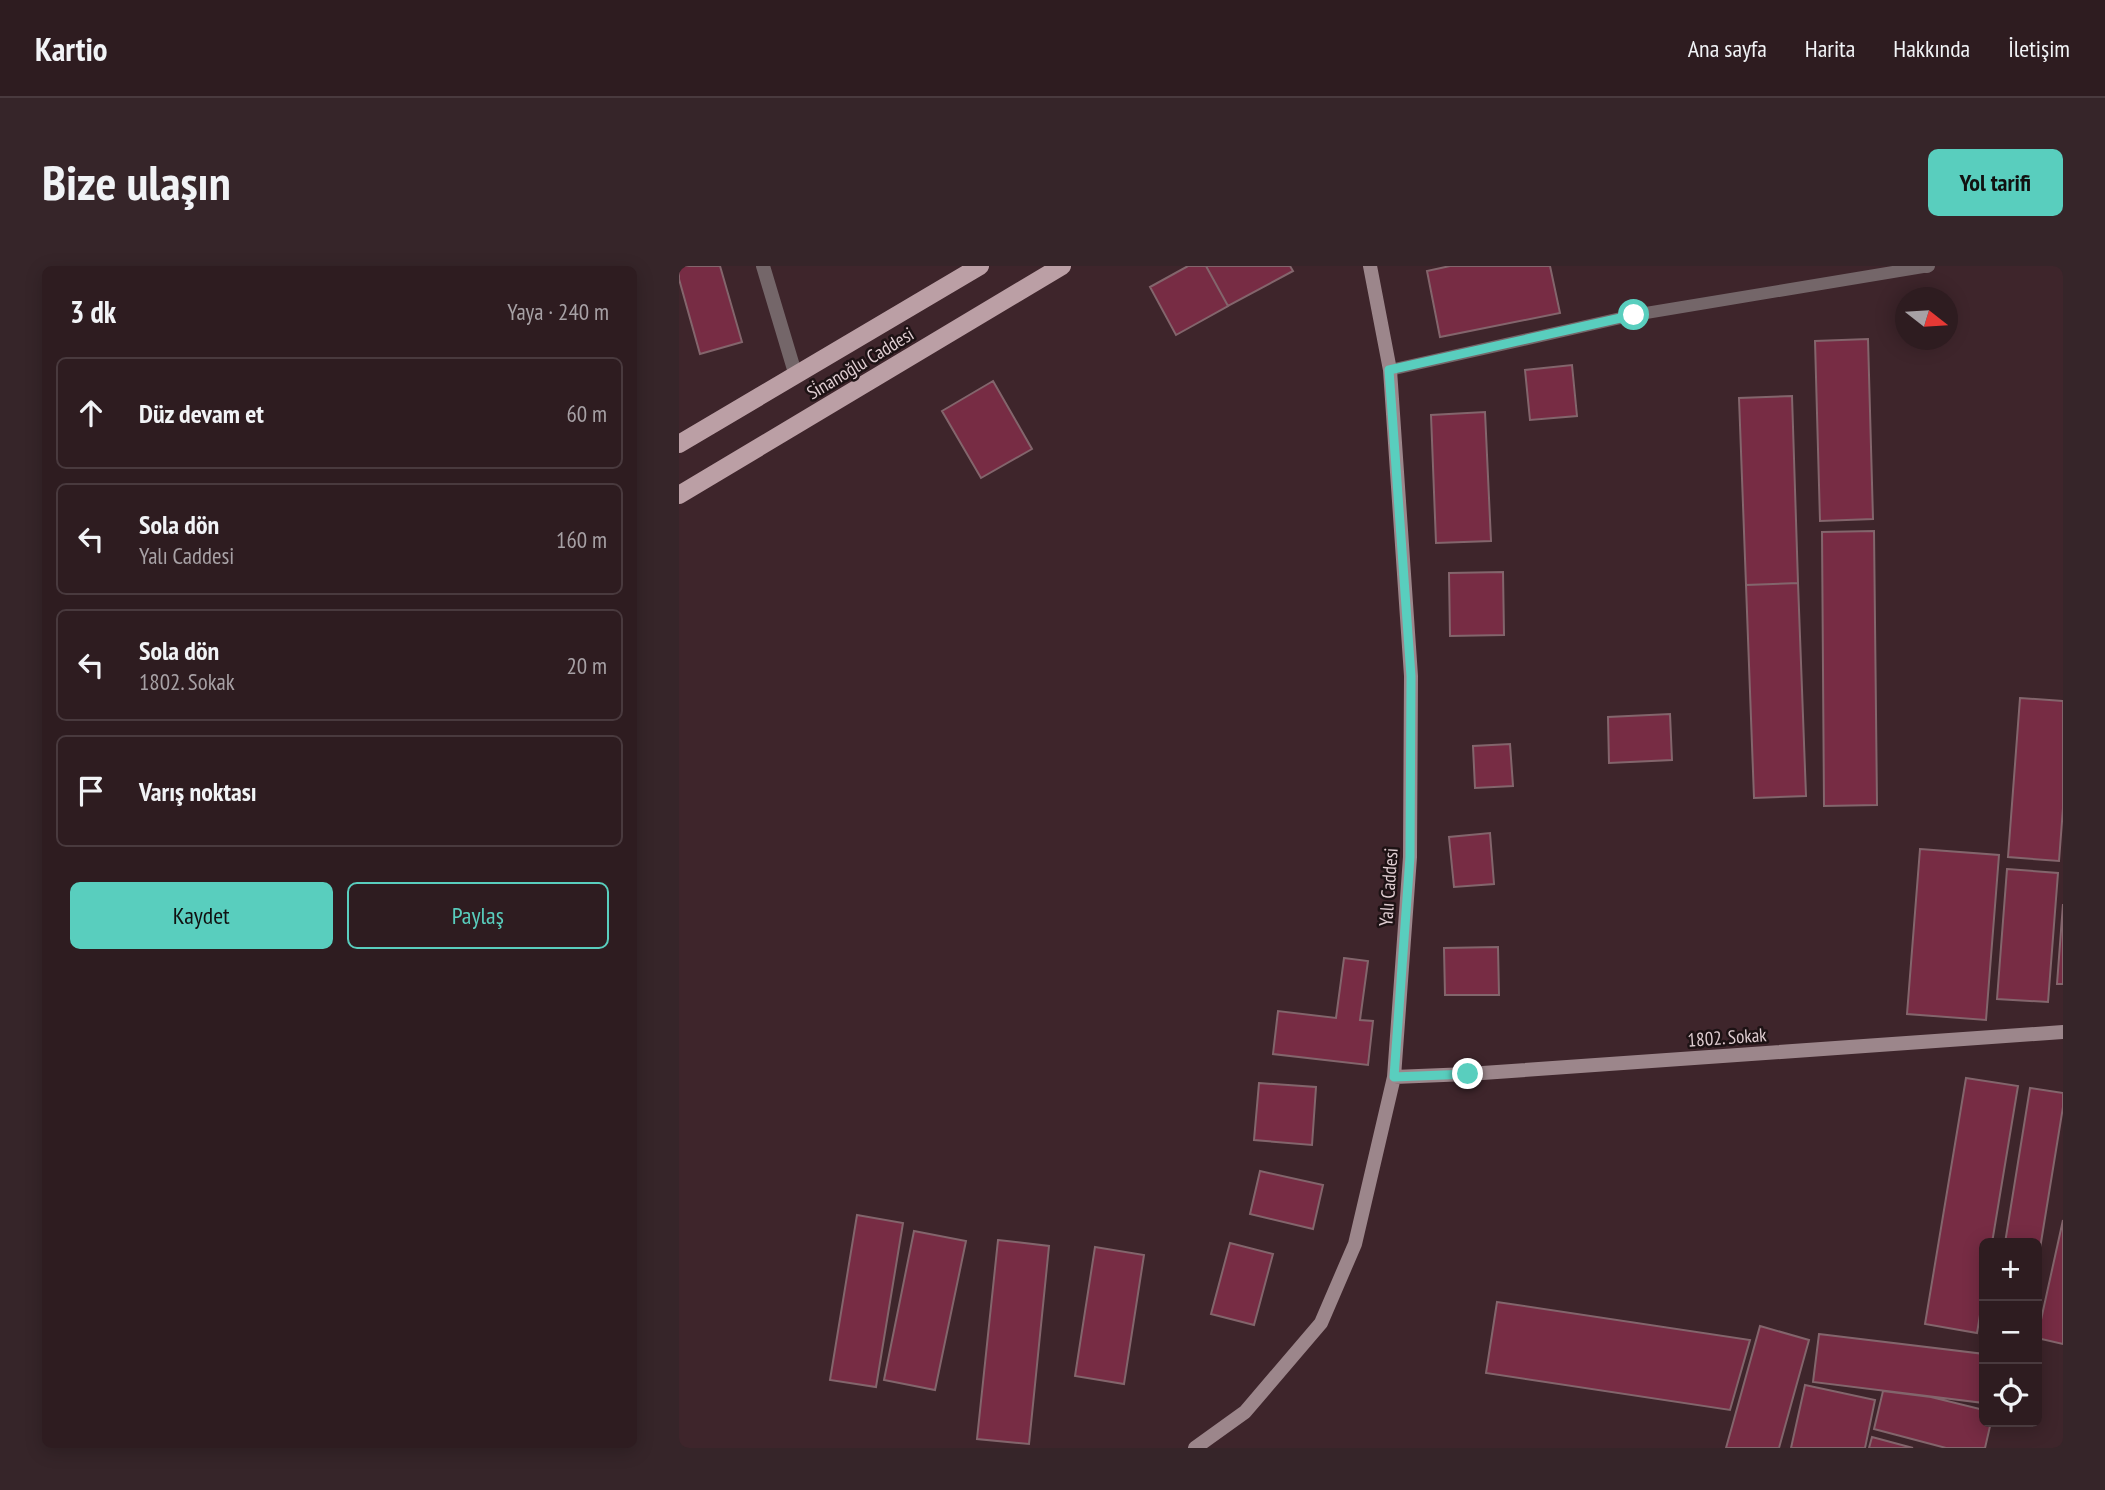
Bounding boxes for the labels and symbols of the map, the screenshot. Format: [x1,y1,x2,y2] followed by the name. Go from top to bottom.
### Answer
[1895,287,1958,350] north arrow
[1618,299,1649,330] route start
[802,322,918,404] street label: Si̇nanoğlu Caddesi
[1373,847,1403,927] street label: Yalı Caddesi
[1687,1022,1768,1052] street label: 1802. Sokak
[1452,1058,1483,1089] route end

